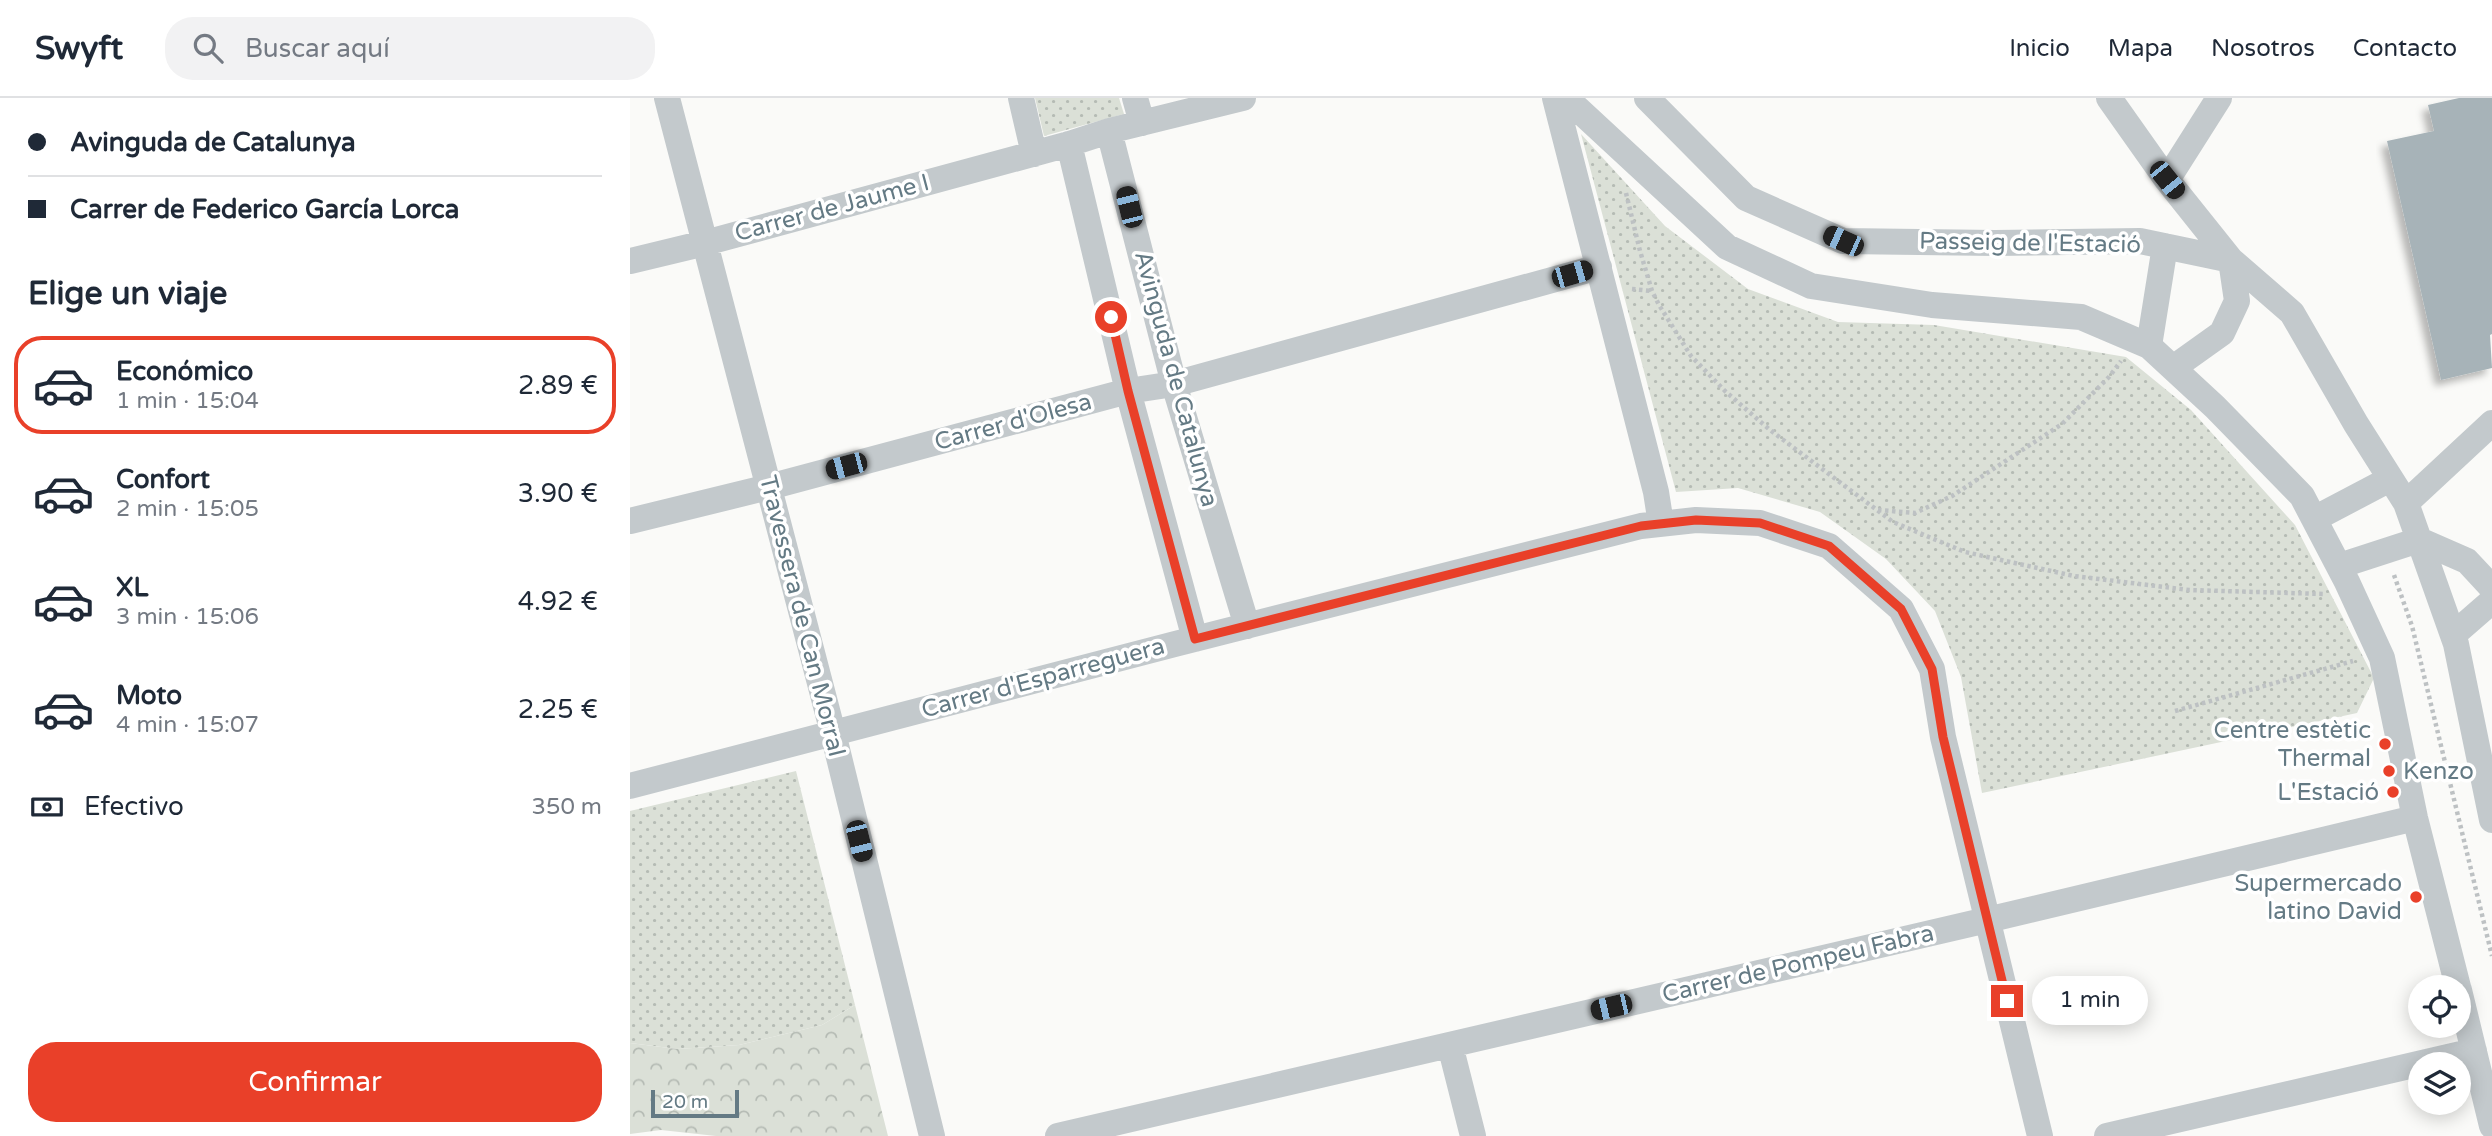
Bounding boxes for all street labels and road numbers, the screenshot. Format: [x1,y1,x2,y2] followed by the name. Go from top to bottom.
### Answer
[732,168,932,248] street label: Carrer de Jaume I
[1919,227,2141,259] street label: Passeig de l'Estació
[1128,248,1224,510] street label: Avinguda de Catalunya
[931,387,1095,457] street label: Carrer d'Olesa
[753,472,851,760] street label: Travessera de Can Morral
[918,632,1168,724] street label: Carrer d'Esparreguera
[1659,919,1937,1009] street label: Carrer de Pompeu Fabra

